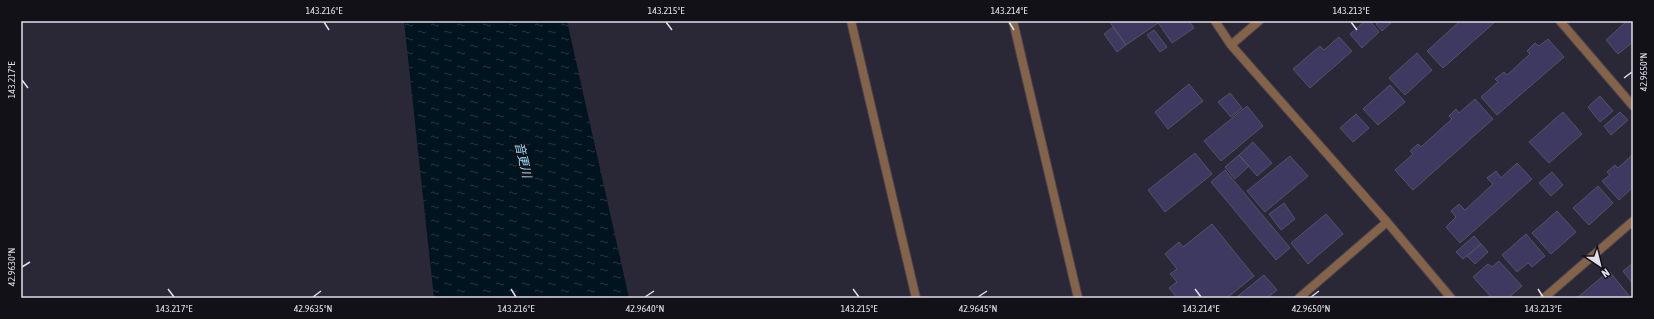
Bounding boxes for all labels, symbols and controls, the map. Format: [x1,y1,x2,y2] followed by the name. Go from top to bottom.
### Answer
[306,5,343,16] text: 143.216°E
[648,5,685,16] text: 143.215°E
[991,5,1028,16] text: 143.214°E
[1333,5,1370,16] text: 143.213°E
[1638,53,1649,91] text: 42.9650°N
[6,61,17,99] text: 143.217°E
[512,141,534,181] water label: 音更川
[1580,245,1620,285] north arrow
[6,248,17,286] text: 42.9630°N
[1600,266,1612,280] text: N
[156,303,193,314] text: 143.217°E
[294,303,332,314] text: 42.9635°N
[498,303,535,314] text: 143.216°E
[626,303,664,314] text: 42.9640°N
[841,303,878,314] text: 143.215°E
[959,303,997,314] text: 42.9645°N
[1183,303,1220,314] text: 143.214°E
[1292,303,1330,314] text: 42.9650°N
[1525,303,1562,314] text: 143.213°E

